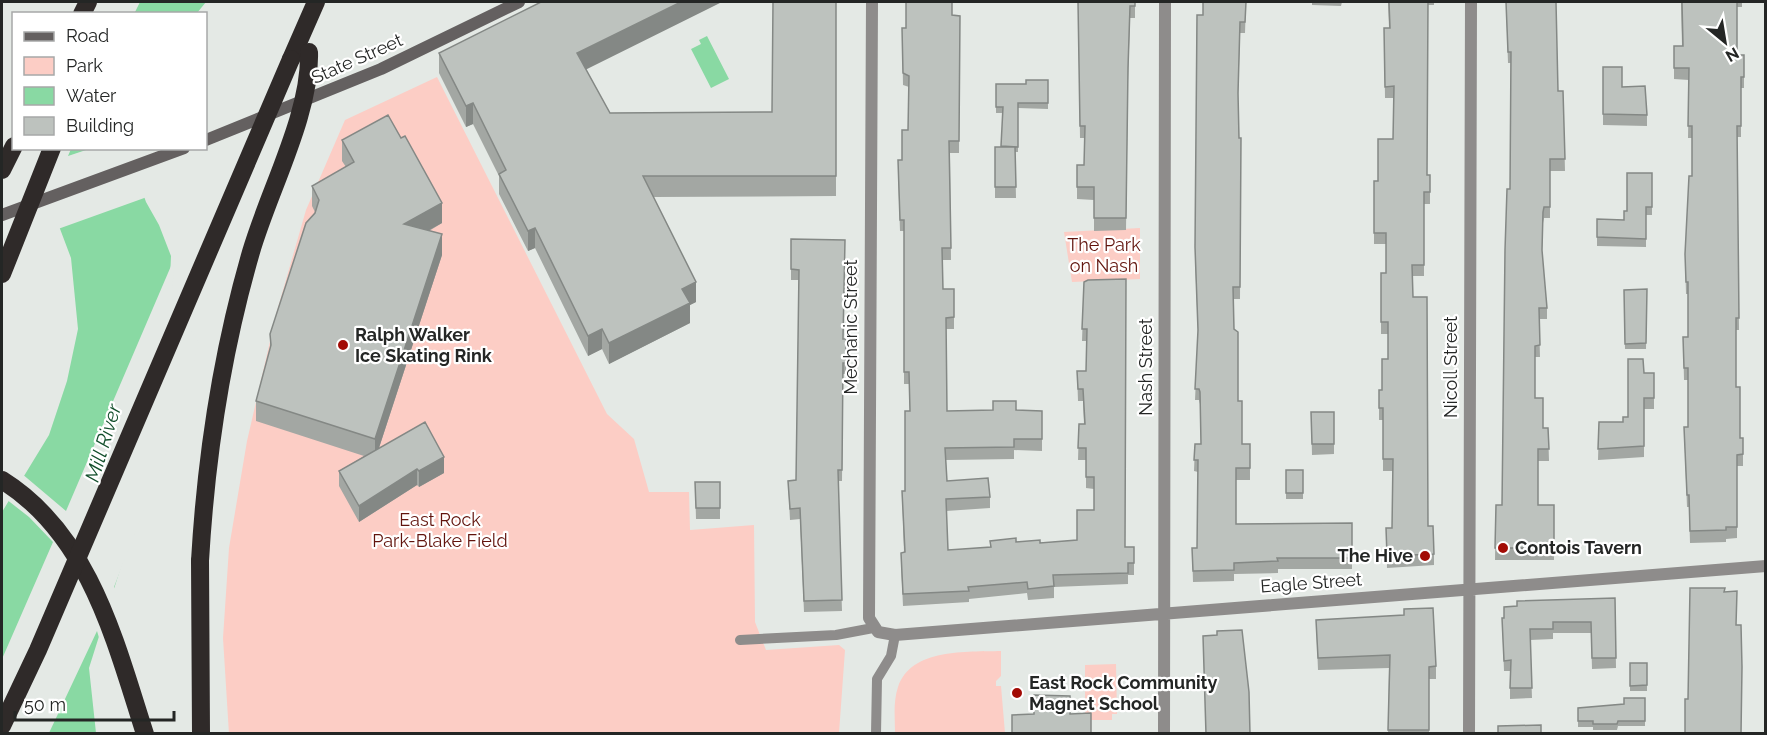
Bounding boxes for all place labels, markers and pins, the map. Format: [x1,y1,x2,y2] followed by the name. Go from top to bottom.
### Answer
[355,324,493,366] place label: Ralph Walker Ice Skating Rink
[336,338,350,352] marker: Ralph Walker Ice Skating Rink
[1515,537,1642,558] place label: Contois Tavern
[1496,541,1510,555] marker: Contois Tavern
[1338,545,1413,566] place label: The Hive
[1418,549,1432,563] marker: The Hive
[1029,672,1217,714] place label: East Rock Community Magnet School
[1010,686,1024,700] marker: East Rock Community Magnet School

